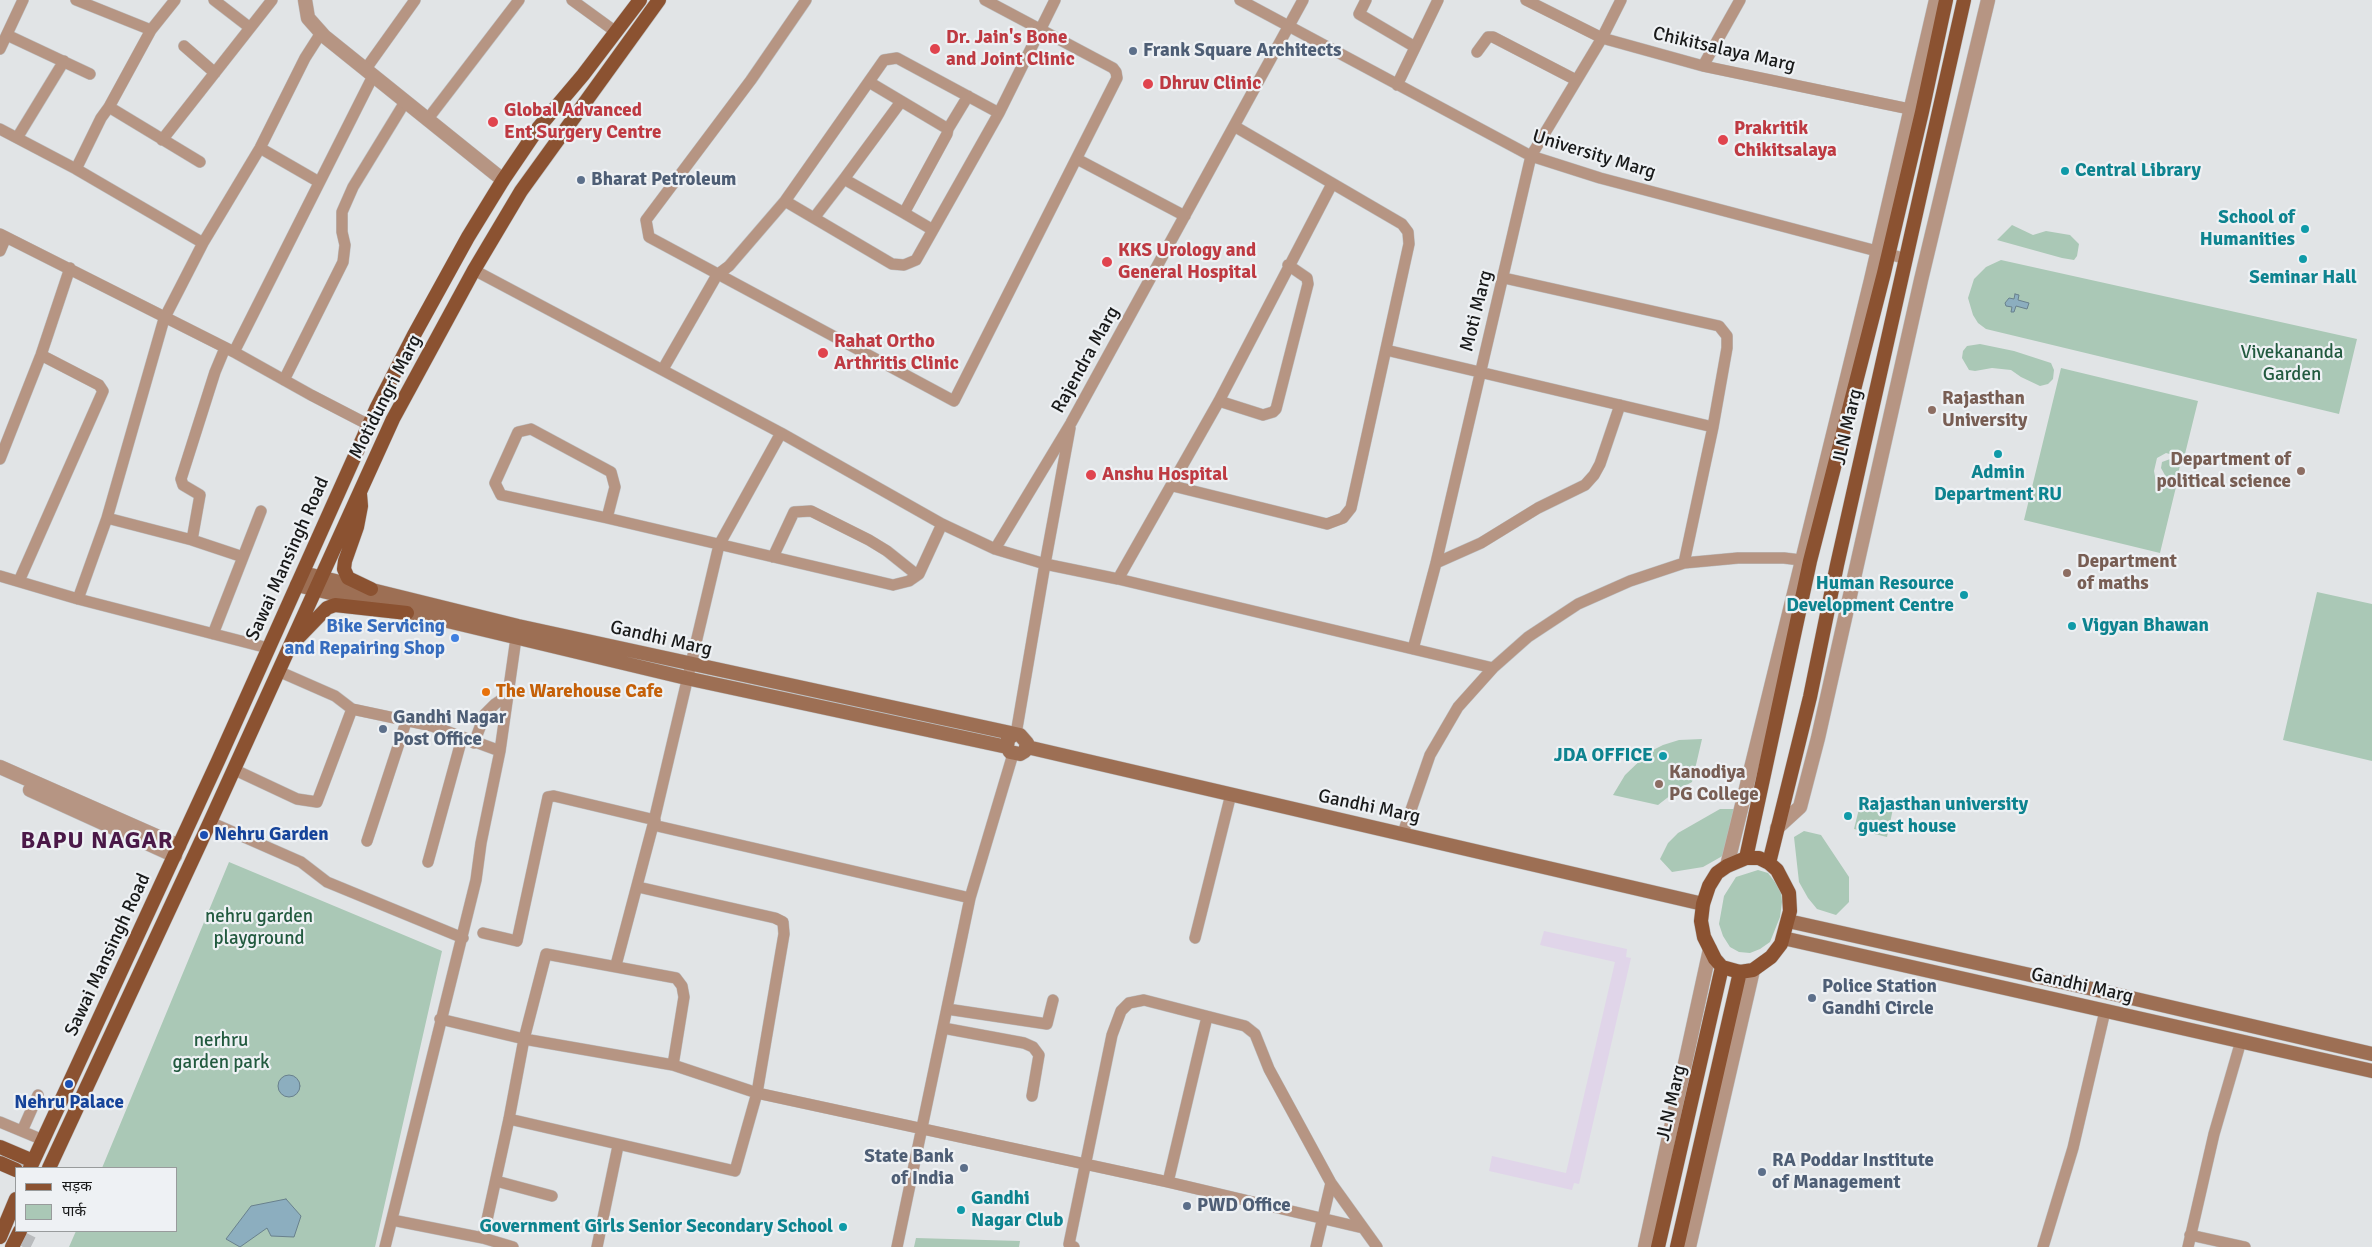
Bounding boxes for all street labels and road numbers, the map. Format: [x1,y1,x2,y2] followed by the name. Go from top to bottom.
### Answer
[1651,23,1797,77] street label: Chikitsalaya Marg
[1529,125,1659,185] street label: University Marg
[1456,268,1498,354] street label: Moti Marg
[1047,303,1125,417] street label: Rajendra Marg
[345,331,427,463] street label: Motidungri Marg
[1828,387,1868,467] street label: JLN Marg
[242,474,334,644] street label: Sawai Mansingh Road
[608,616,714,662] street label: Gandhi Marg
[1316,785,1422,829] street label: Gandhi Marg
[60,870,156,1040] street label: Sawai Mansingh Road
[2029,963,2135,1009] street label: Gandhi Marg
[1652,1063,1692,1143] street label: JLN Marg

